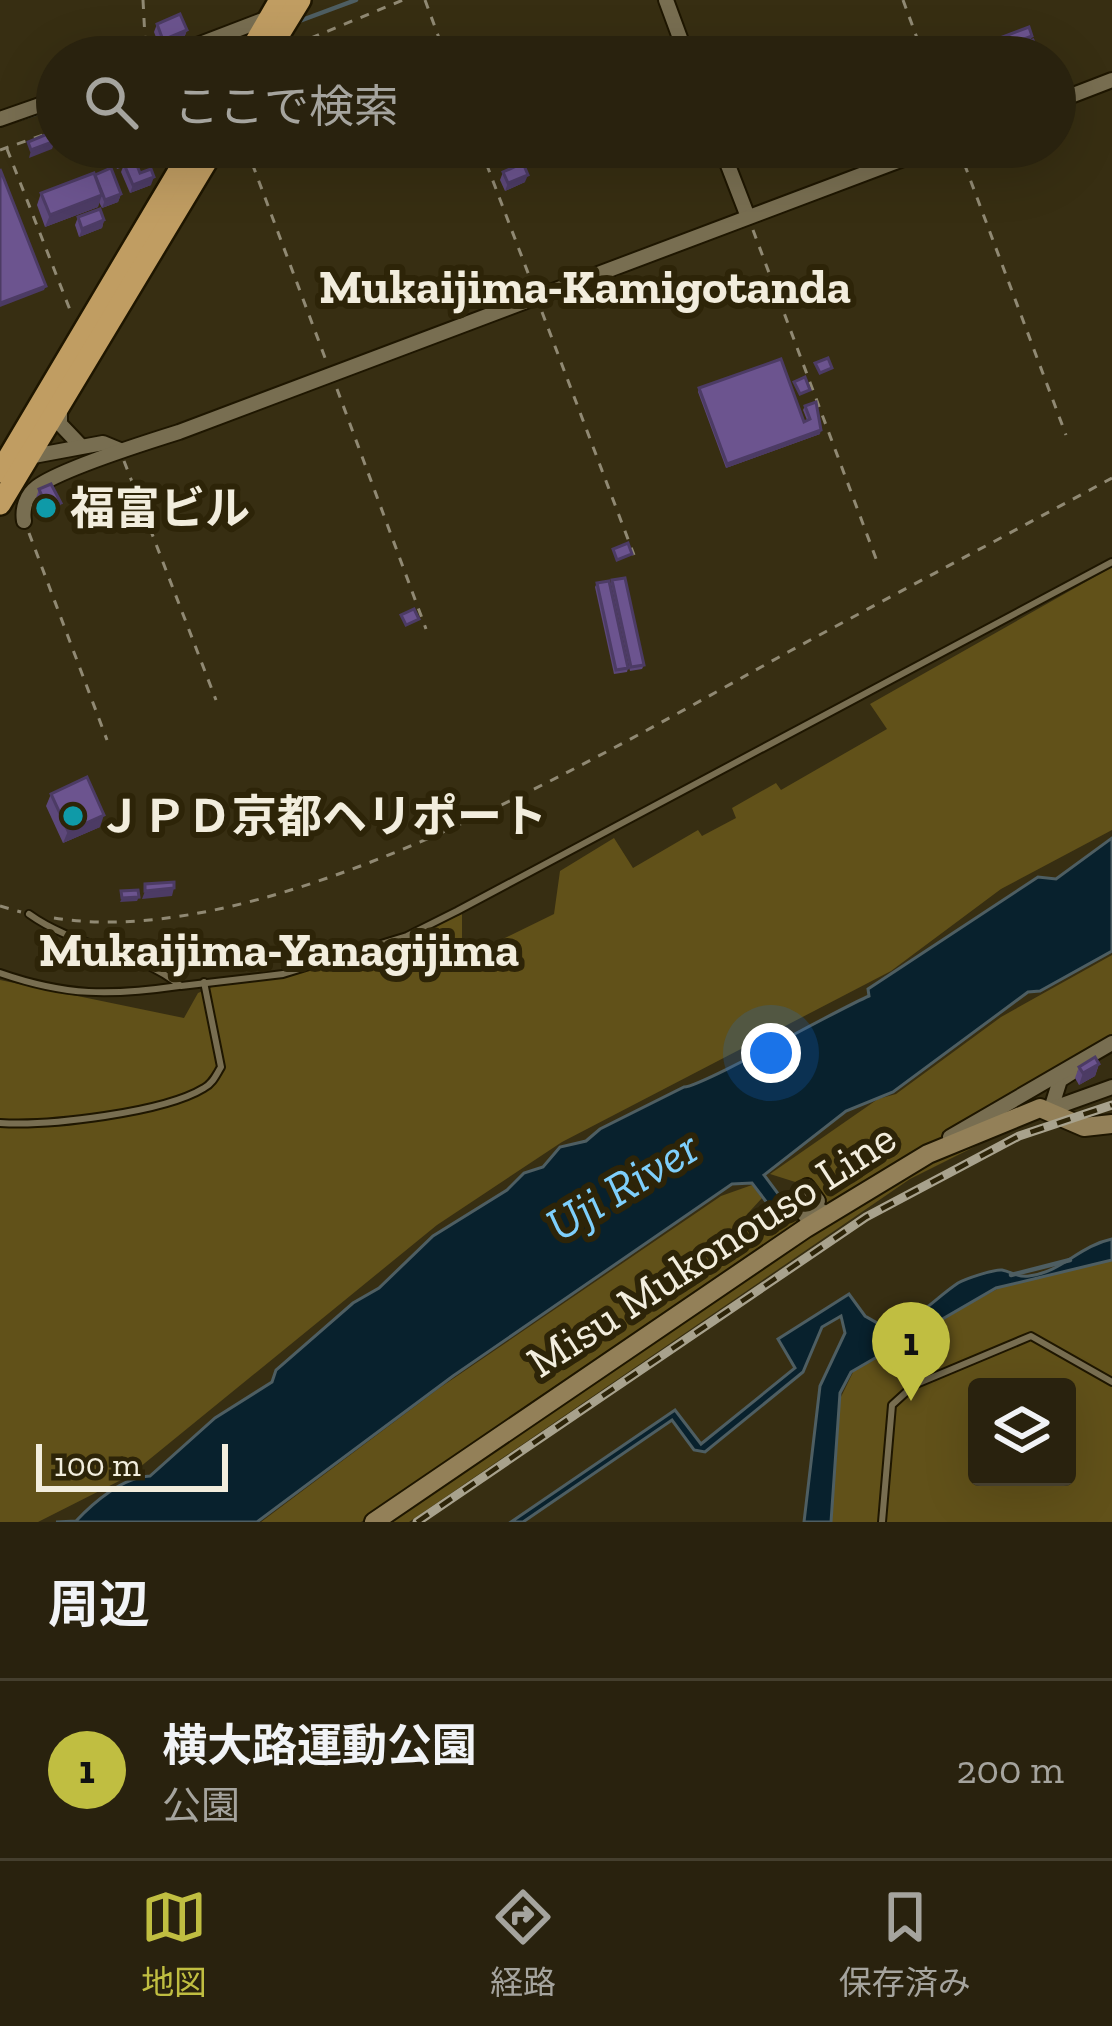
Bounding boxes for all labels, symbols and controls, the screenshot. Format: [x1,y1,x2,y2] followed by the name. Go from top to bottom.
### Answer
[36,36,1076,168] search box
[78,69,144,135] icon: search
[174,80,399,134] text: ここで検索
[319,258,851,315] district label: Mukaijima-Kamigotanda
[70,482,250,536] place label: 福富ビル
[33,495,59,521] marker: 福富ビル
[97,790,547,844] place label: ＪＰＤ京都ヘリポート
[60,803,86,829] marker: ＪＰＤ京都ヘリポート
[39,921,519,978] district label: Mukaijima-Yanagijima
[741,1023,801,1083] your location
[517,1111,906,1389] street label: Misu Mukonouso Line
[536,1118,709,1253] water label: Uji River
[872,1302,950,1401] pin: 1
[968,1378,1076,1486] map controls
[968,1378,1076,1486] button: layers
[36,1438,228,1491] scale bar
[54,1445,141,1484] text: 100 m
[48,1574,150,1635] text: 周辺
[162,1719,477,1773] text: 横大路運動公園
[79,1746,95,1793] text: 1
[956,1746,1064,1793] text: 200 m
[162,1782,240,1829] text: 公園
[141,1884,207,2004] tab: 地図
[490,1884,556,2004] tab: 経路
[839,1884,971,2004] tab: 保存済み

